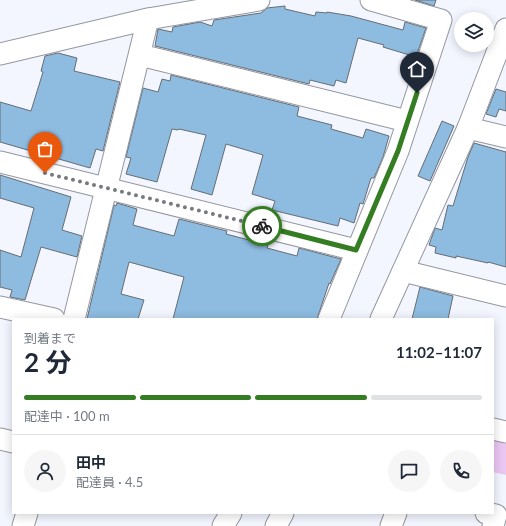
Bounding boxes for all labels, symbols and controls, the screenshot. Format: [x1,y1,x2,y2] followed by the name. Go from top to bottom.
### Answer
[454,12,494,52] map controls
[454,12,494,52] button: layers
[400,52,434,93] pin
[406,58,428,80] icon: home
[28,132,62,173] pin
[34,138,56,160] icon: bag
[242,206,282,246] courier
[251,215,273,237] icon: bike
[24,330,76,346] text: 到着まで
[396,343,482,361] text: 11:02–11:07
[24,346,71,378] text: 2 分
[24,408,110,424] text: 配達中 · 100 m
[24,450,66,492] button: person
[388,450,430,492] button: chat
[440,450,482,492] button: phone
[76,453,106,471] text: 田中
[76,474,143,490] text: 配達員 · 4.5

